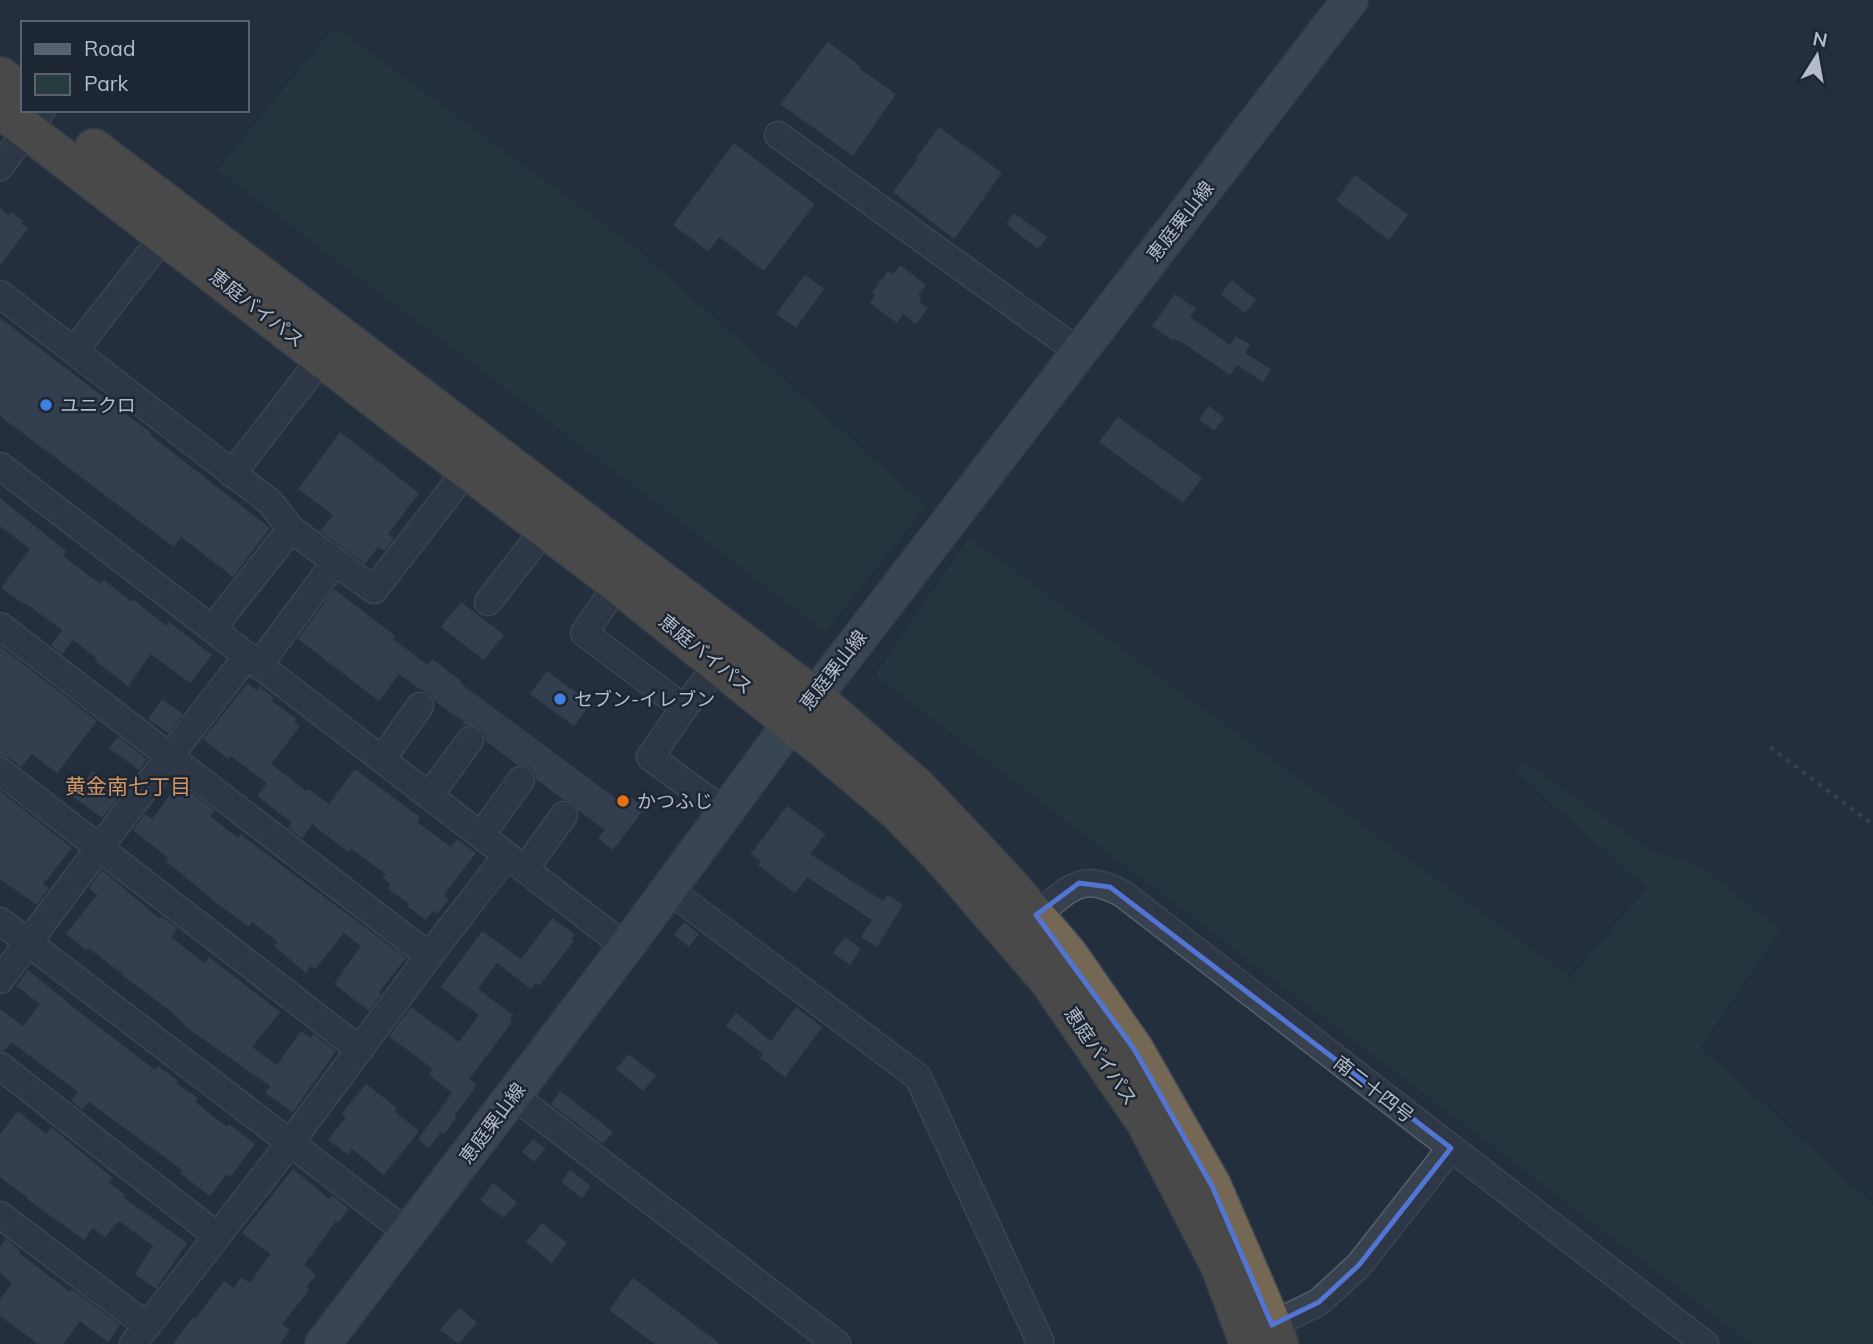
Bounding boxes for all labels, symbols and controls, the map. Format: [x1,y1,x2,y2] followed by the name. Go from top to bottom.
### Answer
[21,21,248,112] legend
[1782,21,1852,91] north arrow
[1811,26,1830,52] text: N
[84,35,135,61] text: Road
[84,70,128,96] text: Park
[1141,176,1219,266] street label: 恵庭栗山線
[205,264,309,352] street label: 恵庭バイパス
[60,393,136,417] place label: ユニクロ
[38,397,54,413] marker: ユニクロ
[654,609,758,699] street label: 恵庭バイパス
[794,625,872,715] street label: 恵庭栗山線
[574,687,715,711] place label: セブン-イレブン
[552,691,568,707] marker: セブン-イレブン
[65,773,191,799] district label: 黄金南七丁目
[637,789,713,813] place label: かつふじ
[615,793,631,809] marker: かつふじ
[1059,1002,1143,1110] street label: 恵庭バイパス
[1329,1050,1419,1128] street label: 南二十四号
[454,1078,530,1168] street label: 恵庭栗山線

